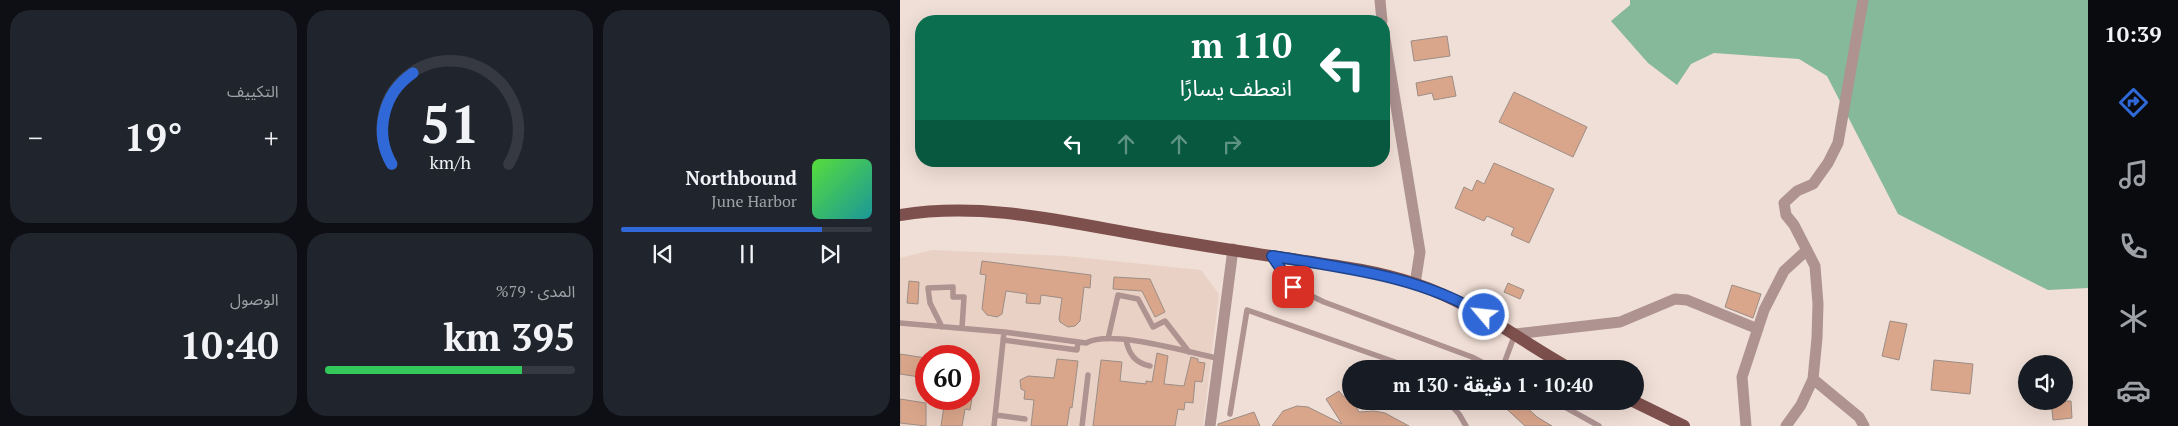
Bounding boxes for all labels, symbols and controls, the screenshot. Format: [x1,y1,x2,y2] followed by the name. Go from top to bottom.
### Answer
[2104,19,2162,48] text: 10:39
[1191,22,1292,68] text: 110 m
[1310,35,1375,100] icon: left
[1180,73,1292,102] text: انعطف يسارًا
[227,80,279,102] text: التكييف
[2116,85,2151,120] icon: directions
[421,89,479,158] text: 51
[124,112,183,162] text: 19°
[28,119,43,156] text: −
[264,119,279,156] text: +
[1059,130,1087,158] icon: left
[1112,130,1140,158] icon: ahead
[1165,130,1193,158] icon: ahead
[1218,130,1246,158] icon: right
[429,150,471,174] text: km/h
[2116,157,2151,192] icon: music
[685,165,797,190] text: Northbound
[711,190,797,212] text: June Harbor
[2116,229,2151,264] icon: phone
[649,240,677,268] icon: previous
[733,240,761,268] icon: pause
[816,240,844,268] icon: next
[1272,266,1314,308] pin
[1279,273,1307,301] icon: arrive
[496,280,575,302] text: المدى · 79%
[230,288,279,310] text: الوصول
[1457,288,1509,340] position arrow
[2116,301,2151,336] icon: climate
[443,312,575,362] text: 395 km
[180,320,279,370] text: 10:40
[915,345,980,410] speed limit sign: 60
[2018,355,2073,410] map controls
[2018,355,2073,410] button: sound
[1393,372,1593,397] text: 10:40 · 1 دقيقة · 130 m
[2116,373,2151,408] icon: car

